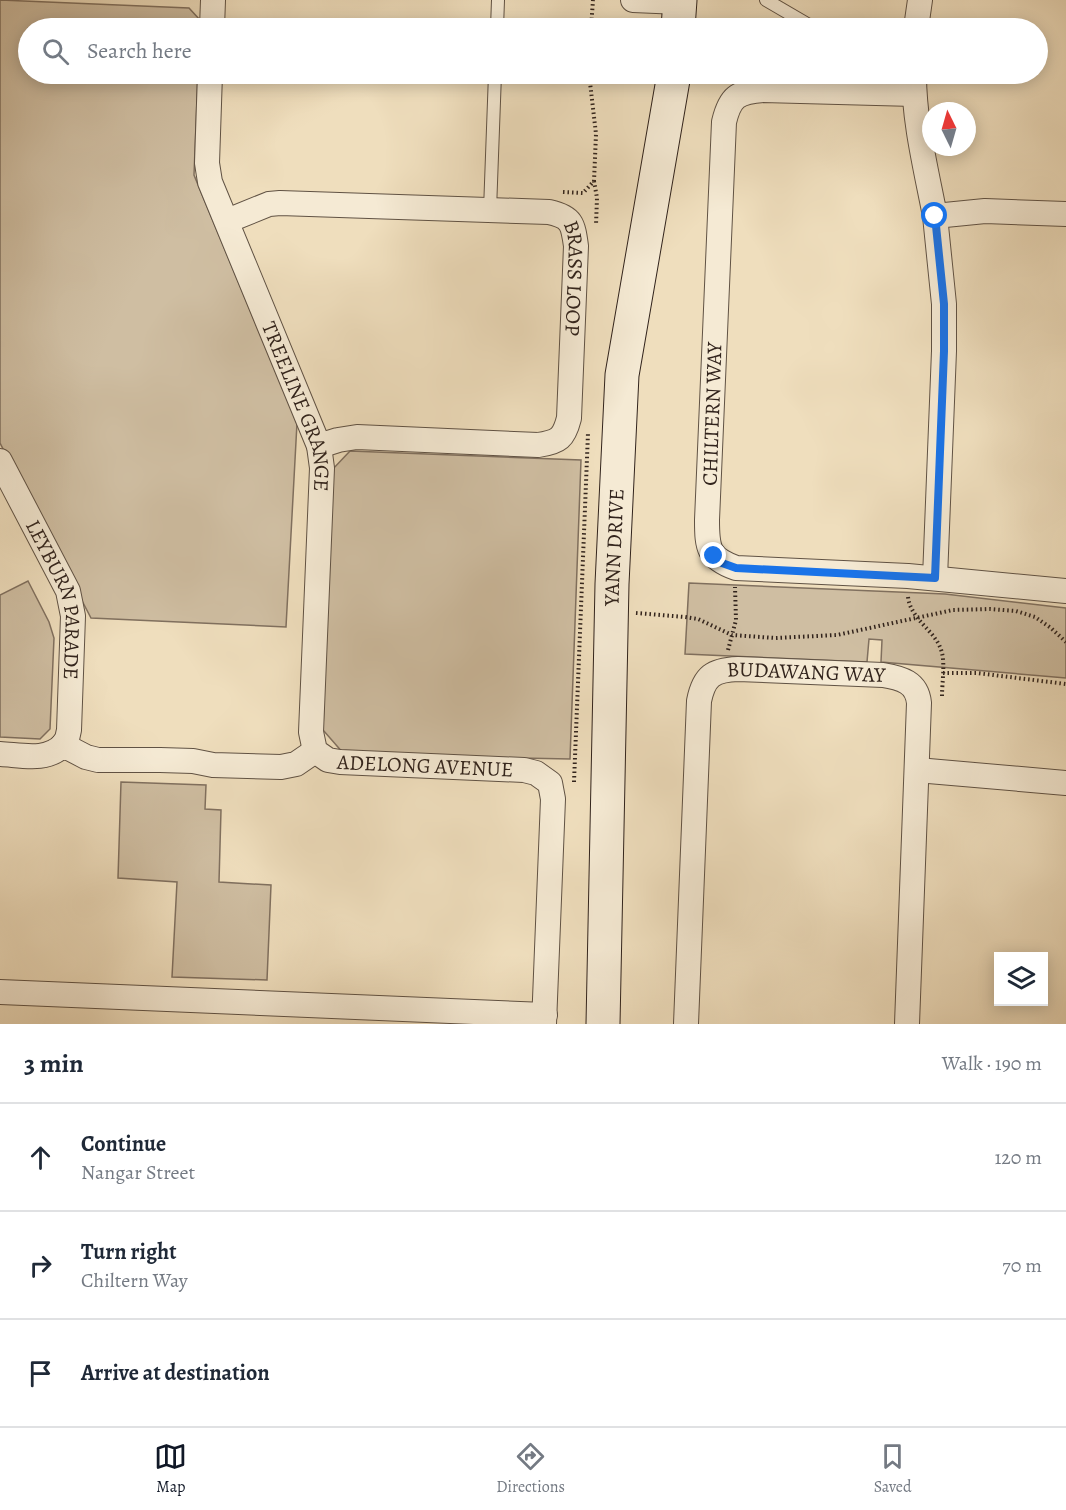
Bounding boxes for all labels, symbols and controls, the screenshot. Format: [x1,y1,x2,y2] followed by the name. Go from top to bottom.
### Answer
[18,18,1048,84] search box
[39,35,72,68] icon: search
[87,36,192,66] text: Search here
[922,102,976,156] north arrow
[921,202,947,228] route start
[557,216,590,337] street label: BRASS LOOP
[255,317,336,492] street label: TREELINE GRANGE
[696,341,729,486] street label: CHILTERN WAY
[598,488,631,607] street label: YANN DRIVE
[19,515,87,680] street label: LEYBURN PARADE
[700,542,726,568] route end
[726,655,887,689] street label: BUDAWANG WAY
[335,748,514,784] street label: ADELONG AVENUE
[994,952,1048,1006] map controls
[994,952,1048,1006] button: layers
[24,1046,84,1081] text: 3 min
[942,1050,1042,1077] text: Walk · 190 m
[81,1129,166,1159] text: Continue
[24,1141,57,1174] icon: ahead
[994,1144,1042,1171] text: 120 m
[81,1159,195,1186] text: Nangar Street
[81,1237,177,1267] text: Turn right
[24,1249,57,1282] icon: right
[1002,1252,1042,1279] text: 70 m
[81,1267,188,1294] text: Chiltern Way
[24,1357,57,1390] icon: arrive
[81,1358,270,1388] text: Arrive at destination
[154,1440,187,1498] tab: Map
[496,1440,565,1498] tab: Directions
[874,1440,912,1498] tab: Saved

